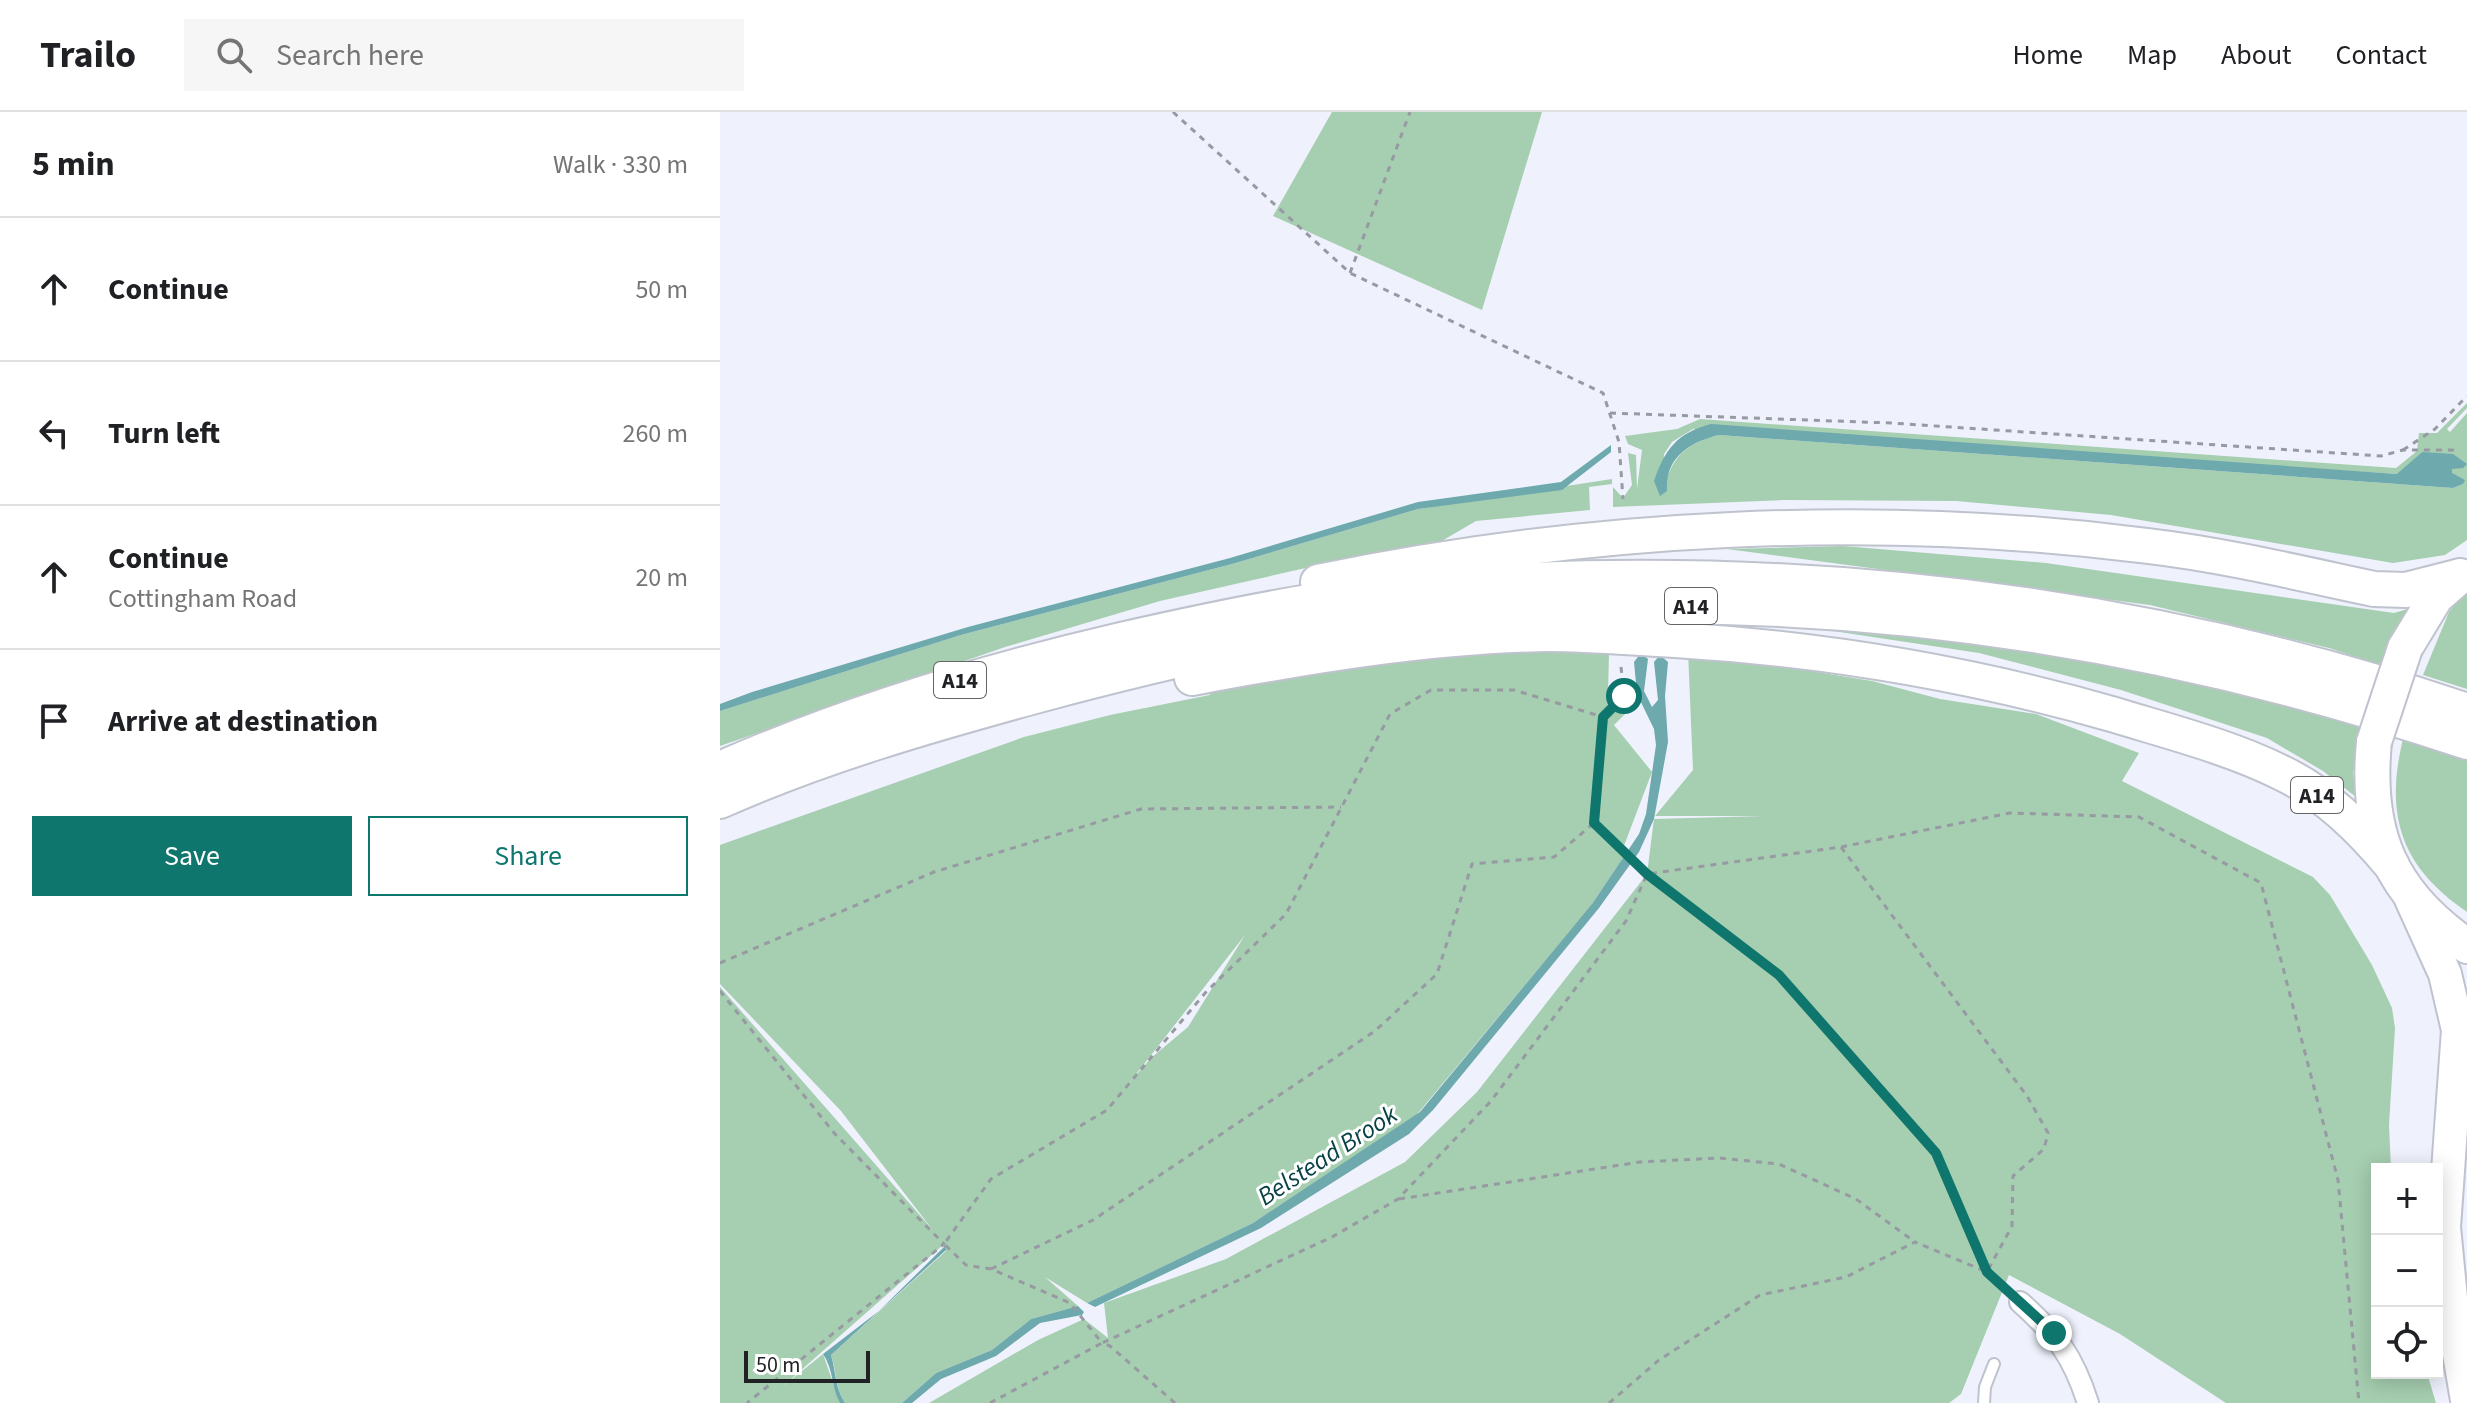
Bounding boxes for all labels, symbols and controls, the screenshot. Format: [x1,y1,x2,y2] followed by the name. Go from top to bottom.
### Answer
[184,19,744,91] search box
[40,28,136,82] text: Trailo
[212,33,256,77] icon: search
[276,34,424,77] text: Search here
[2012,35,2083,75] text: Home
[2127,35,2177,75] text: Map
[2221,35,2292,75] text: About
[2336,35,2427,75] text: Contact
[32,140,115,189] text: 5 min
[553,146,688,183] text: Walk · 330 m
[32,267,76,311] icon: ahead
[108,268,229,311] text: Continue
[635,271,688,308] text: 50 m
[32,411,76,455] icon: left
[108,412,220,455] text: Turn left
[622,415,688,452] text: 260 m
[108,537,229,580] text: Continue
[32,555,76,599] icon: ahead
[635,559,688,596] text: 20 m
[108,580,297,617] text: Cottingham Road
[1665,588,1717,624] road number: A14
[934,662,986,698] road number: A14
[1606,678,1642,714] route start
[32,699,76,743] icon: arrive
[108,700,378,743] text: Arrive at destination
[2291,777,2343,813] road number: A14
[32,816,352,896] button: Save
[368,816,688,896] button: Share
[1250,1096,1405,1215] water label: Belstead Brook
[2371,1163,2443,1379] map controls
[2371,1163,2443,1235] button: +
[2371,1235,2443,1307] button: −
[2371,1307,2443,1379] button: locate
[2036,1315,2072,1351] route end
[744,1347,870,1383] scale bar
[756,1349,801,1381] text: 50 m

